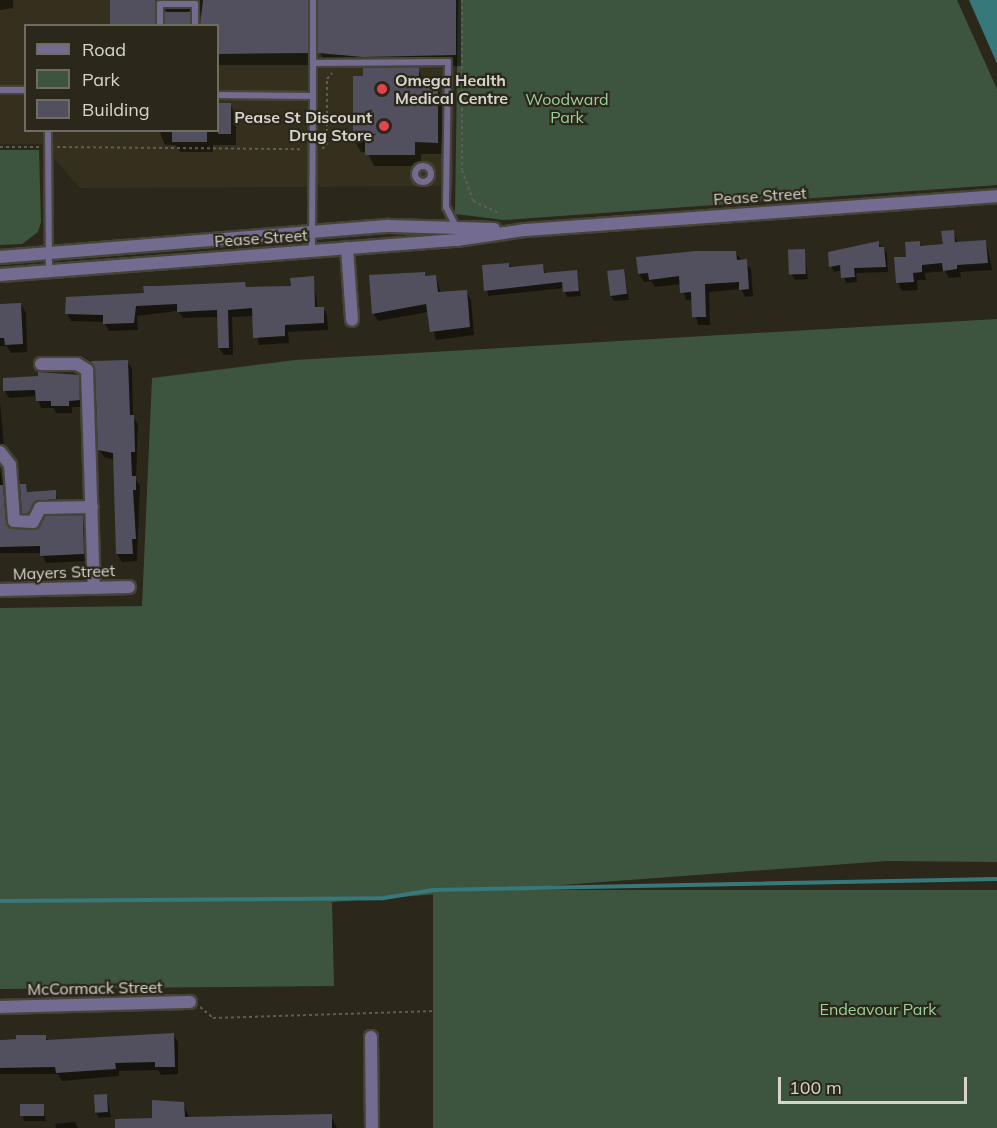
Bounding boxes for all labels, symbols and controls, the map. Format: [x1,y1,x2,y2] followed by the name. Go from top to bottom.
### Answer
[24,24,219,132] legend
[82,38,126,61] text: Road
[82,68,120,91] text: Park
[395,70,508,108] place label: Omega Health Medical Centre
[373,80,391,98] marker: Omega Health Medical Centre
[525,89,609,127] park label: Woodward Park
[82,98,150,121] text: Building
[234,107,372,145] place label: Pease St Discount Drug Store
[377,119,391,133] marker: Pease St Discount Drug Store
[713,183,807,209] street label: Pease Street
[214,225,308,251] street label: Pease Street
[12,561,116,583] street label: Mayers Street
[27,977,163,999] street label: McCormack Street
[819,999,937,1019] park label: Endeavour Park
[781,1065,970,1103] scale bar
[789,1076,842,1099] text: 100 m

